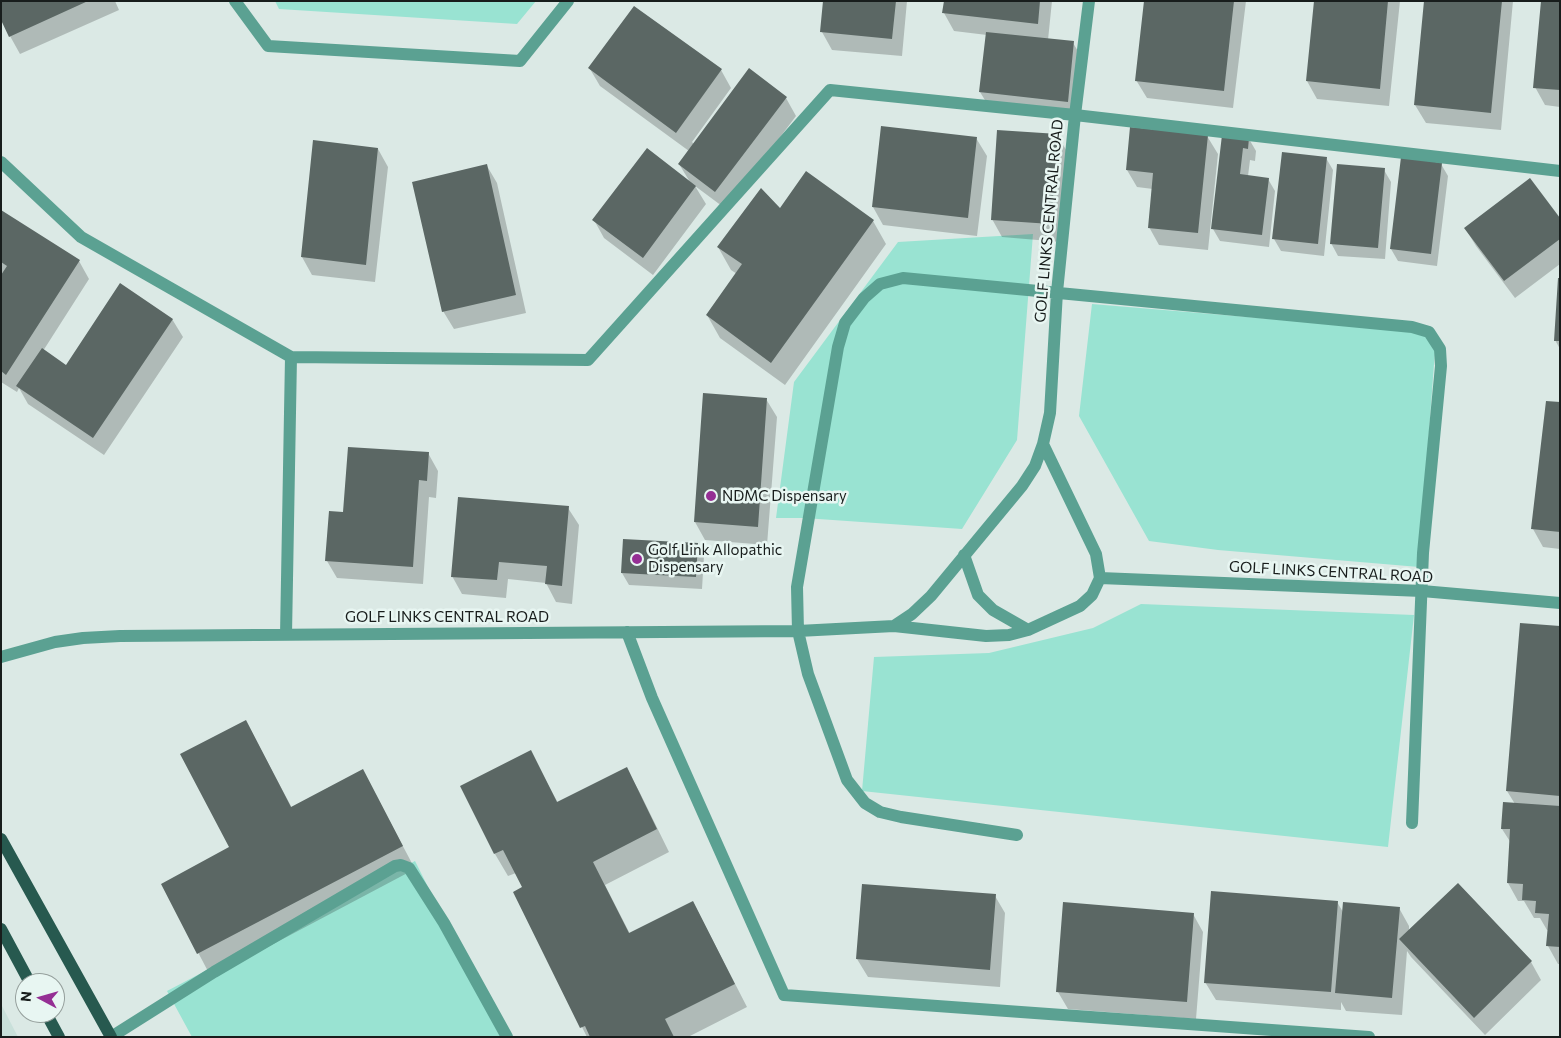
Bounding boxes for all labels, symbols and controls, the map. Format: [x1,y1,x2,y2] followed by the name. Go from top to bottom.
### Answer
[1031,119,1067,323] street label: GOLF LINKS CENTRAL ROAD
[722,487,847,505] place label: NDMC Dispensary
[704,489,718,503] marker: NDMC Dispensary
[648,541,782,576] place label: Golf Link Allopathic Dispensary
[630,552,644,566] marker: Golf Link Allopathic Dispensary
[1229,558,1433,586] street label: GOLF LINKS CENTRAL ROAD
[345,608,549,626] street label: GOLF LINKS CENTRAL ROAD
[15,973,65,1023] north arrow
[17,990,35,1003] text: N

